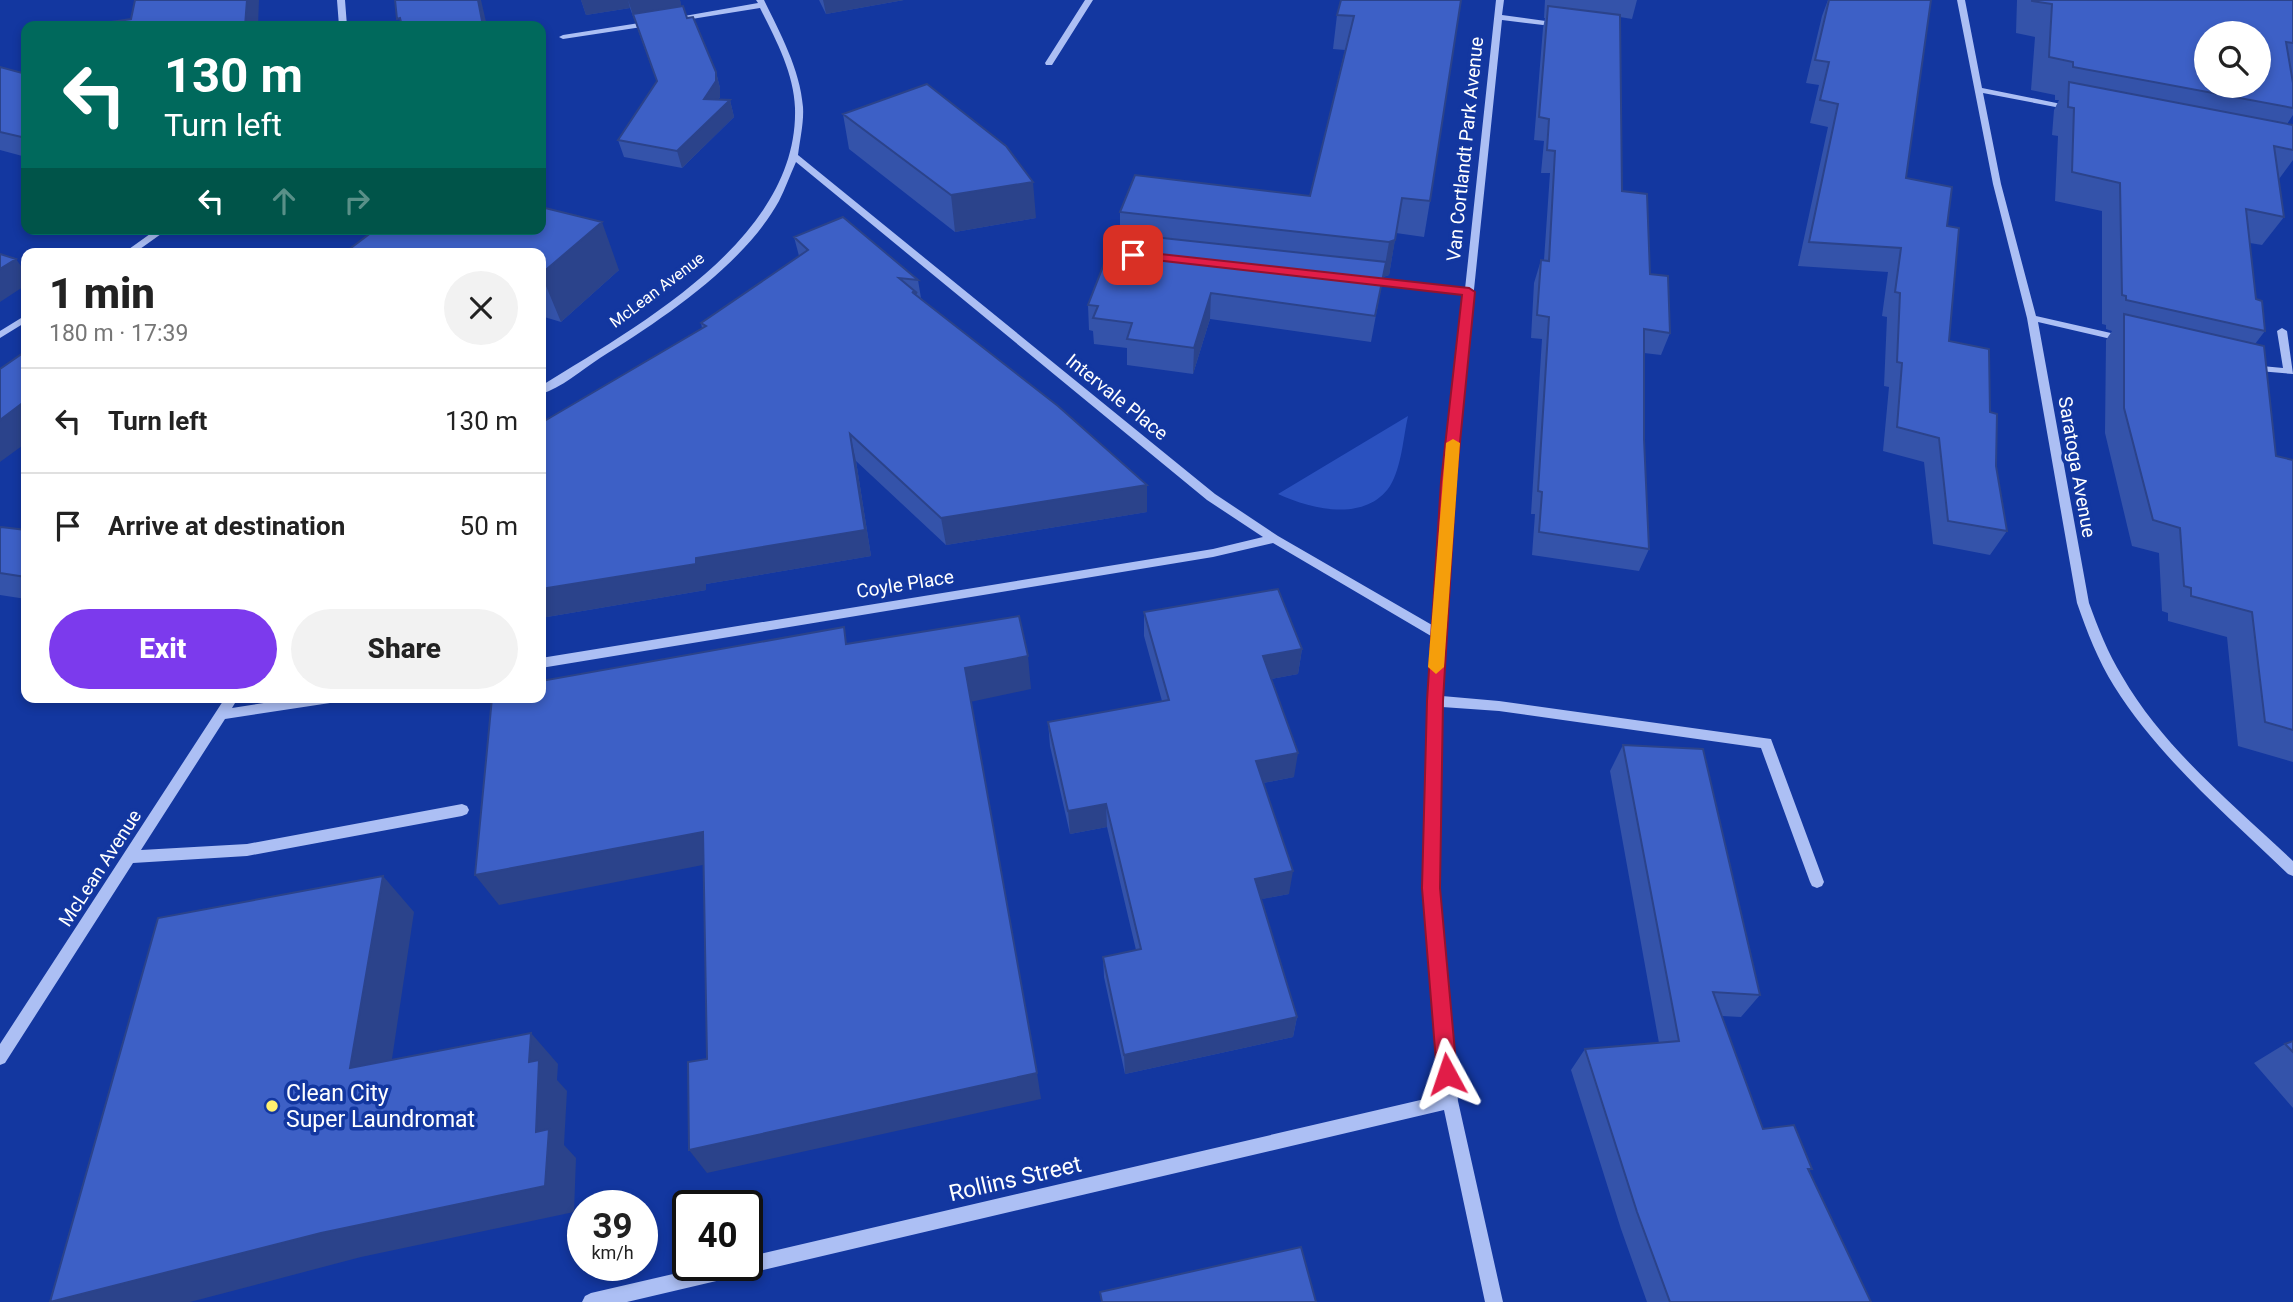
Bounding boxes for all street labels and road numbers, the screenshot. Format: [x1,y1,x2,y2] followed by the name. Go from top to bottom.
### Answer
[1442,36,1488,262] street label: Van Cortlandt Park Avenue
[606,248,708,332] street label: McLean Avenue
[1061,349,1173,445] street label: Intervale Place
[2053,395,2101,539] street label: Saratoga Avenue
[855,565,955,603] street label: Coyle Place
[54,805,146,931] street label: McLean Avenue
[946,1151,1084,1207] street label: Rollins Street

